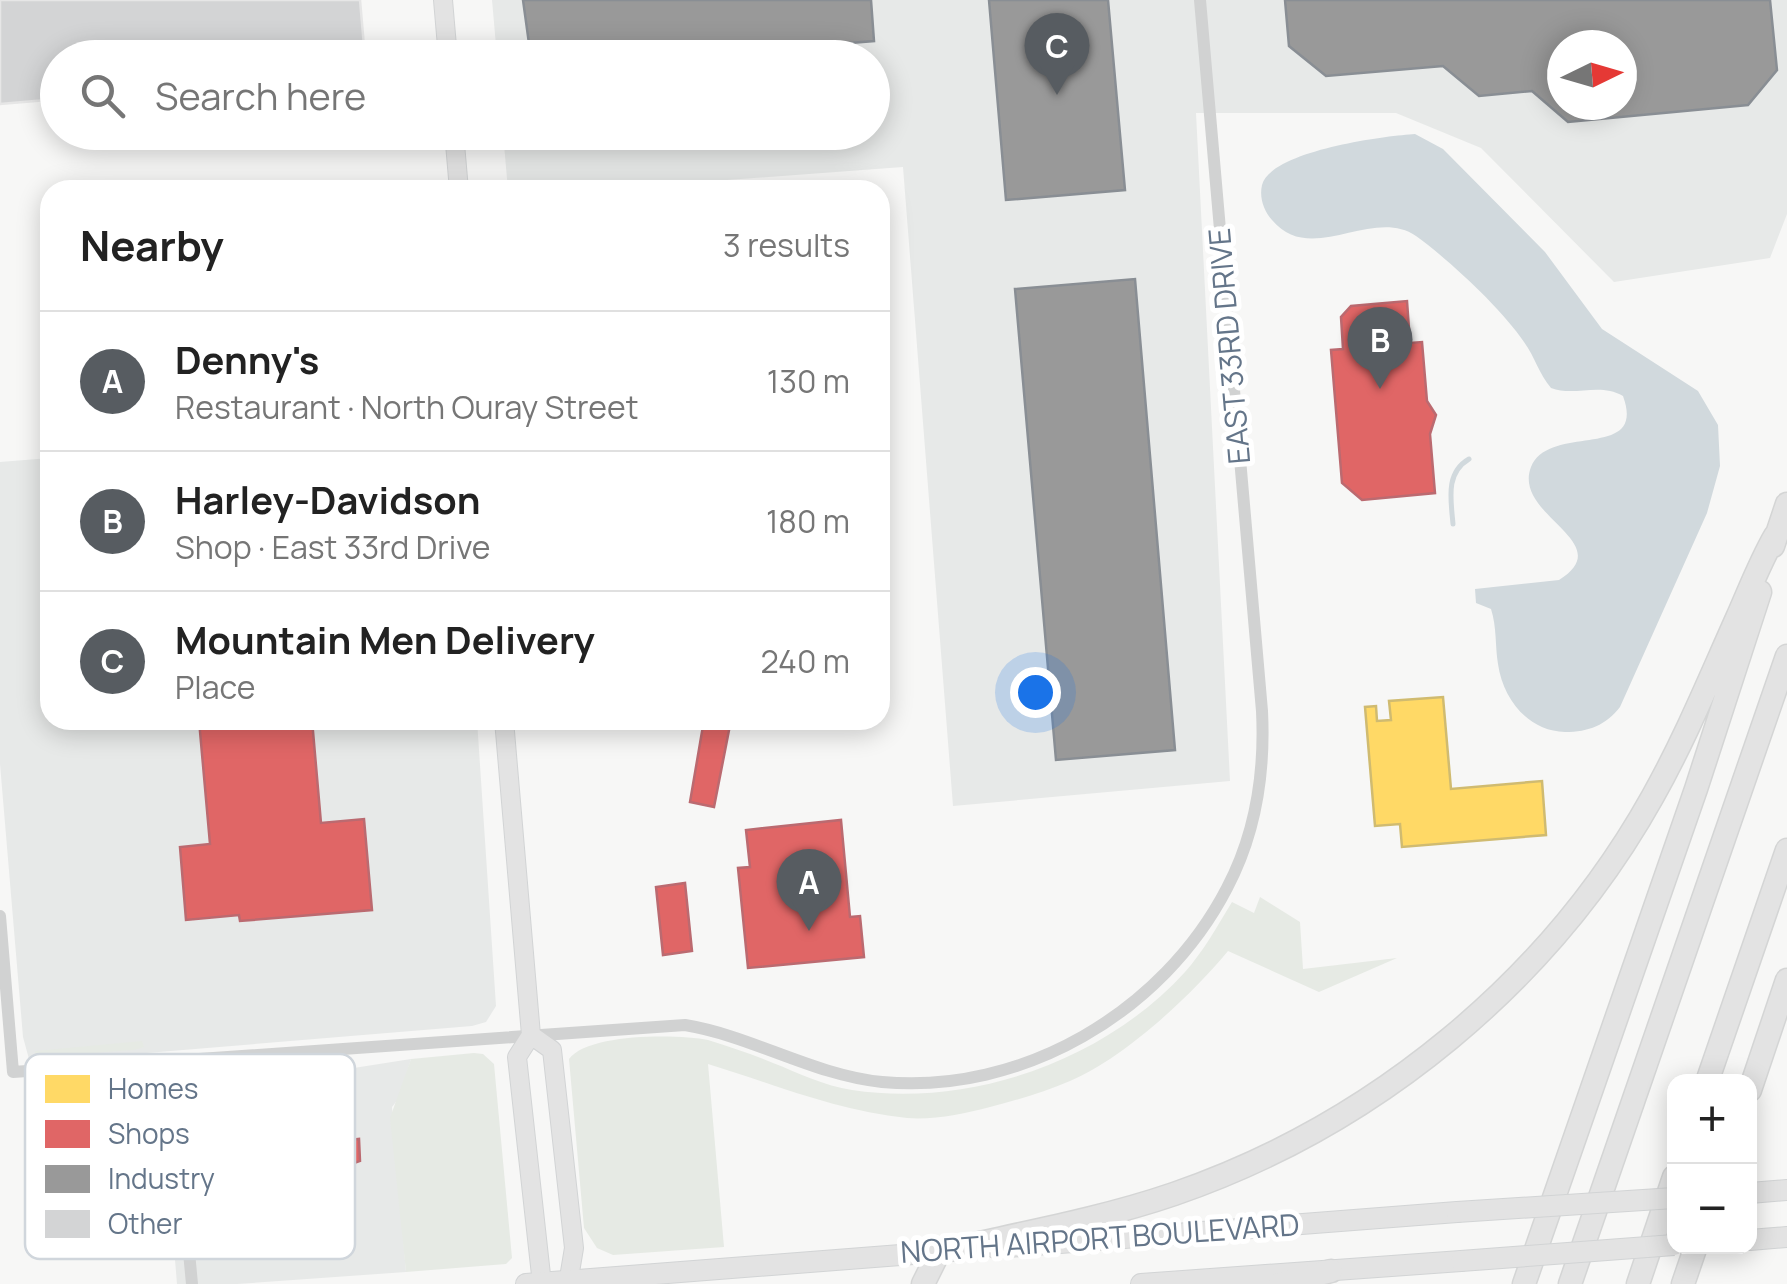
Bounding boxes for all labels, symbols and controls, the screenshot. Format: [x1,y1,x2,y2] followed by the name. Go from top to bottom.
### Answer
[1024,12,1090,95] pin: C
[1547,30,1637,120] north arrow
[40,40,890,150] search box
[75,68,130,123] icon: search
[155,69,366,121] text: Search here
[80,216,224,274] text: Nearby
[723,223,850,267] text: 3 results
[1198,227,1259,466] street label: EAST 33RD DRIVE
[1348,306,1412,389] pin: B
[175,333,319,385] text: Denny's
[102,359,123,403] text: A
[767,359,850,403] text: 130 m
[175,385,639,429] text: Restaurant · North Ouray Street
[175,473,481,525] text: Harley-Davidson
[102,499,123,543] text: B
[766,499,850,543] text: 180 m
[175,525,490,569] text: Shop · East 33rd Drive
[175,613,595,665] text: Mountain Men Delivery
[101,639,124,683] text: C
[760,639,850,683] text: 240 m
[175,665,256,709] text: Place
[1010,667,1061,718] your location
[776,848,842,931] pin: A
[25,1054,355,1259] legend
[108,1069,198,1107] text: Homes
[1667,1074,1757,1254] map controls
[1667,1074,1757,1164] button: +
[108,1114,190,1152] text: Shops
[108,1159,215,1197] text: Industry
[1667,1164,1757,1254] button: −
[899,1203,1301,1272] street label: NORTH AIRPORT BOULEVARD
[108,1204,183,1242] text: Other

